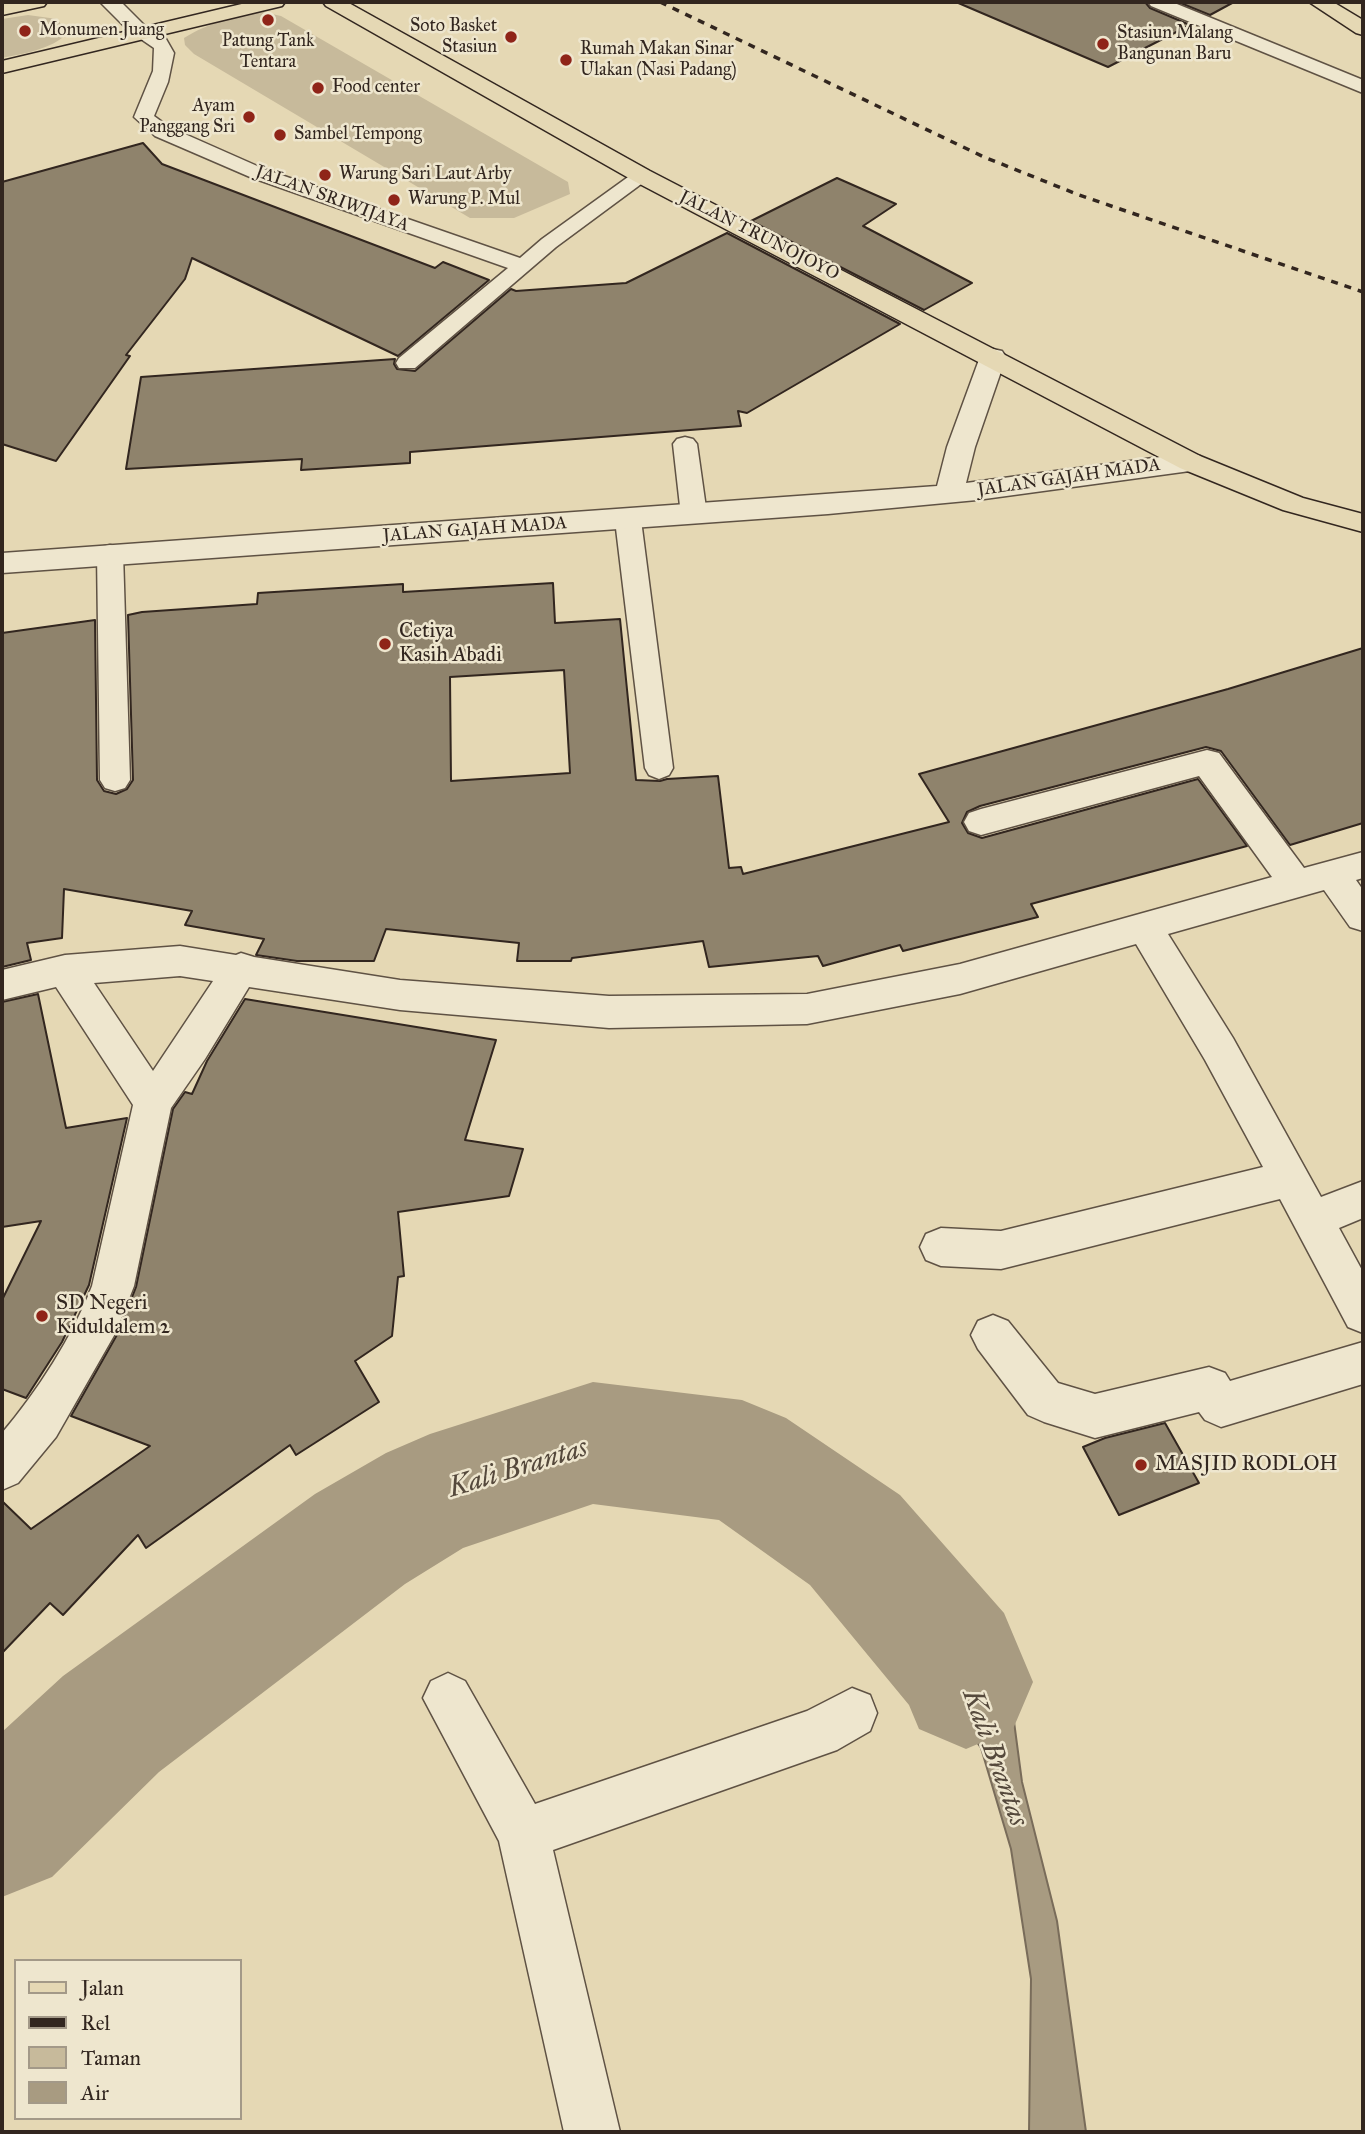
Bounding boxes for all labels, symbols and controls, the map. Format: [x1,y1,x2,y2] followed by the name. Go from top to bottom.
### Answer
[260,12,276,28] marker: Patung Tank Tentara
[410,16,497,58] place label: Soto Basket Stasiun
[39,20,164,42] place label: Monumen Juang
[17,23,33,39] marker: Monumen Juang
[1117,23,1233,66] place label: Stasiun Malang Bangunan Baru
[503,29,519,45] marker: Soto Basket Stasiun
[222,31,314,74] place label: Patung Tank Tentara
[1095,36,1111,52] marker: Stasiun Malang Bangunan Baru
[580,39,737,82] place label: Rumah Makan Sinar Ulakan (Nasi Padang)
[558,52,574,68] marker: Rumah Makan Sinar Ulakan (Nasi Padang)
[332,77,420,99] place label: Food center
[310,80,326,96] marker: Food center
[139,96,235,138] place label: Ayam Panggang Sri
[241,109,257,125] marker: Ayam Panggang Sri
[294,124,422,146] place label: Sambel Tempong
[272,127,288,143] marker: Sambel Tempong
[252,161,412,237] street label: JALAN SRIWIJAYA
[339,164,511,186] place label: Warung Sari Laut Arby
[317,167,333,183] marker: Warung Sari Laut Arby
[675,186,843,286] street label: JALAN TRUNOJOYO
[408,189,520,211] place label: Warung P. Mul
[386,192,402,208] marker: Warung P. Mul
[976,454,1162,502] street label: JALAN GAJAH MADA
[382,513,568,547] street label: JALAN GAJAH MADA
[399,619,502,669] place label: Cetiya Kasih Abadi
[377,636,393,652] marker: Cetiya Kasih Abadi
[56,1291,170,1341] place label: SD Negeri Kiduldalem 2
[34,1308,50,1324] marker: SD Negeri Kiduldalem 2
[444,1432,592,1506] water label: Kali Brantas
[1155,1452,1337,1478] place label: MASJID RODLOH
[1133,1457,1149,1473] marker: MASJID RODLOH
[954,1685,1034,1831] water label: Kali Brantas
[14,1959,242,2120] legend
[81,1975,124,2001] text: Jalan
[81,2010,110,2036] text: Rel
[81,2045,141,2071] text: Taman
[81,2080,109,2106] text: Air

